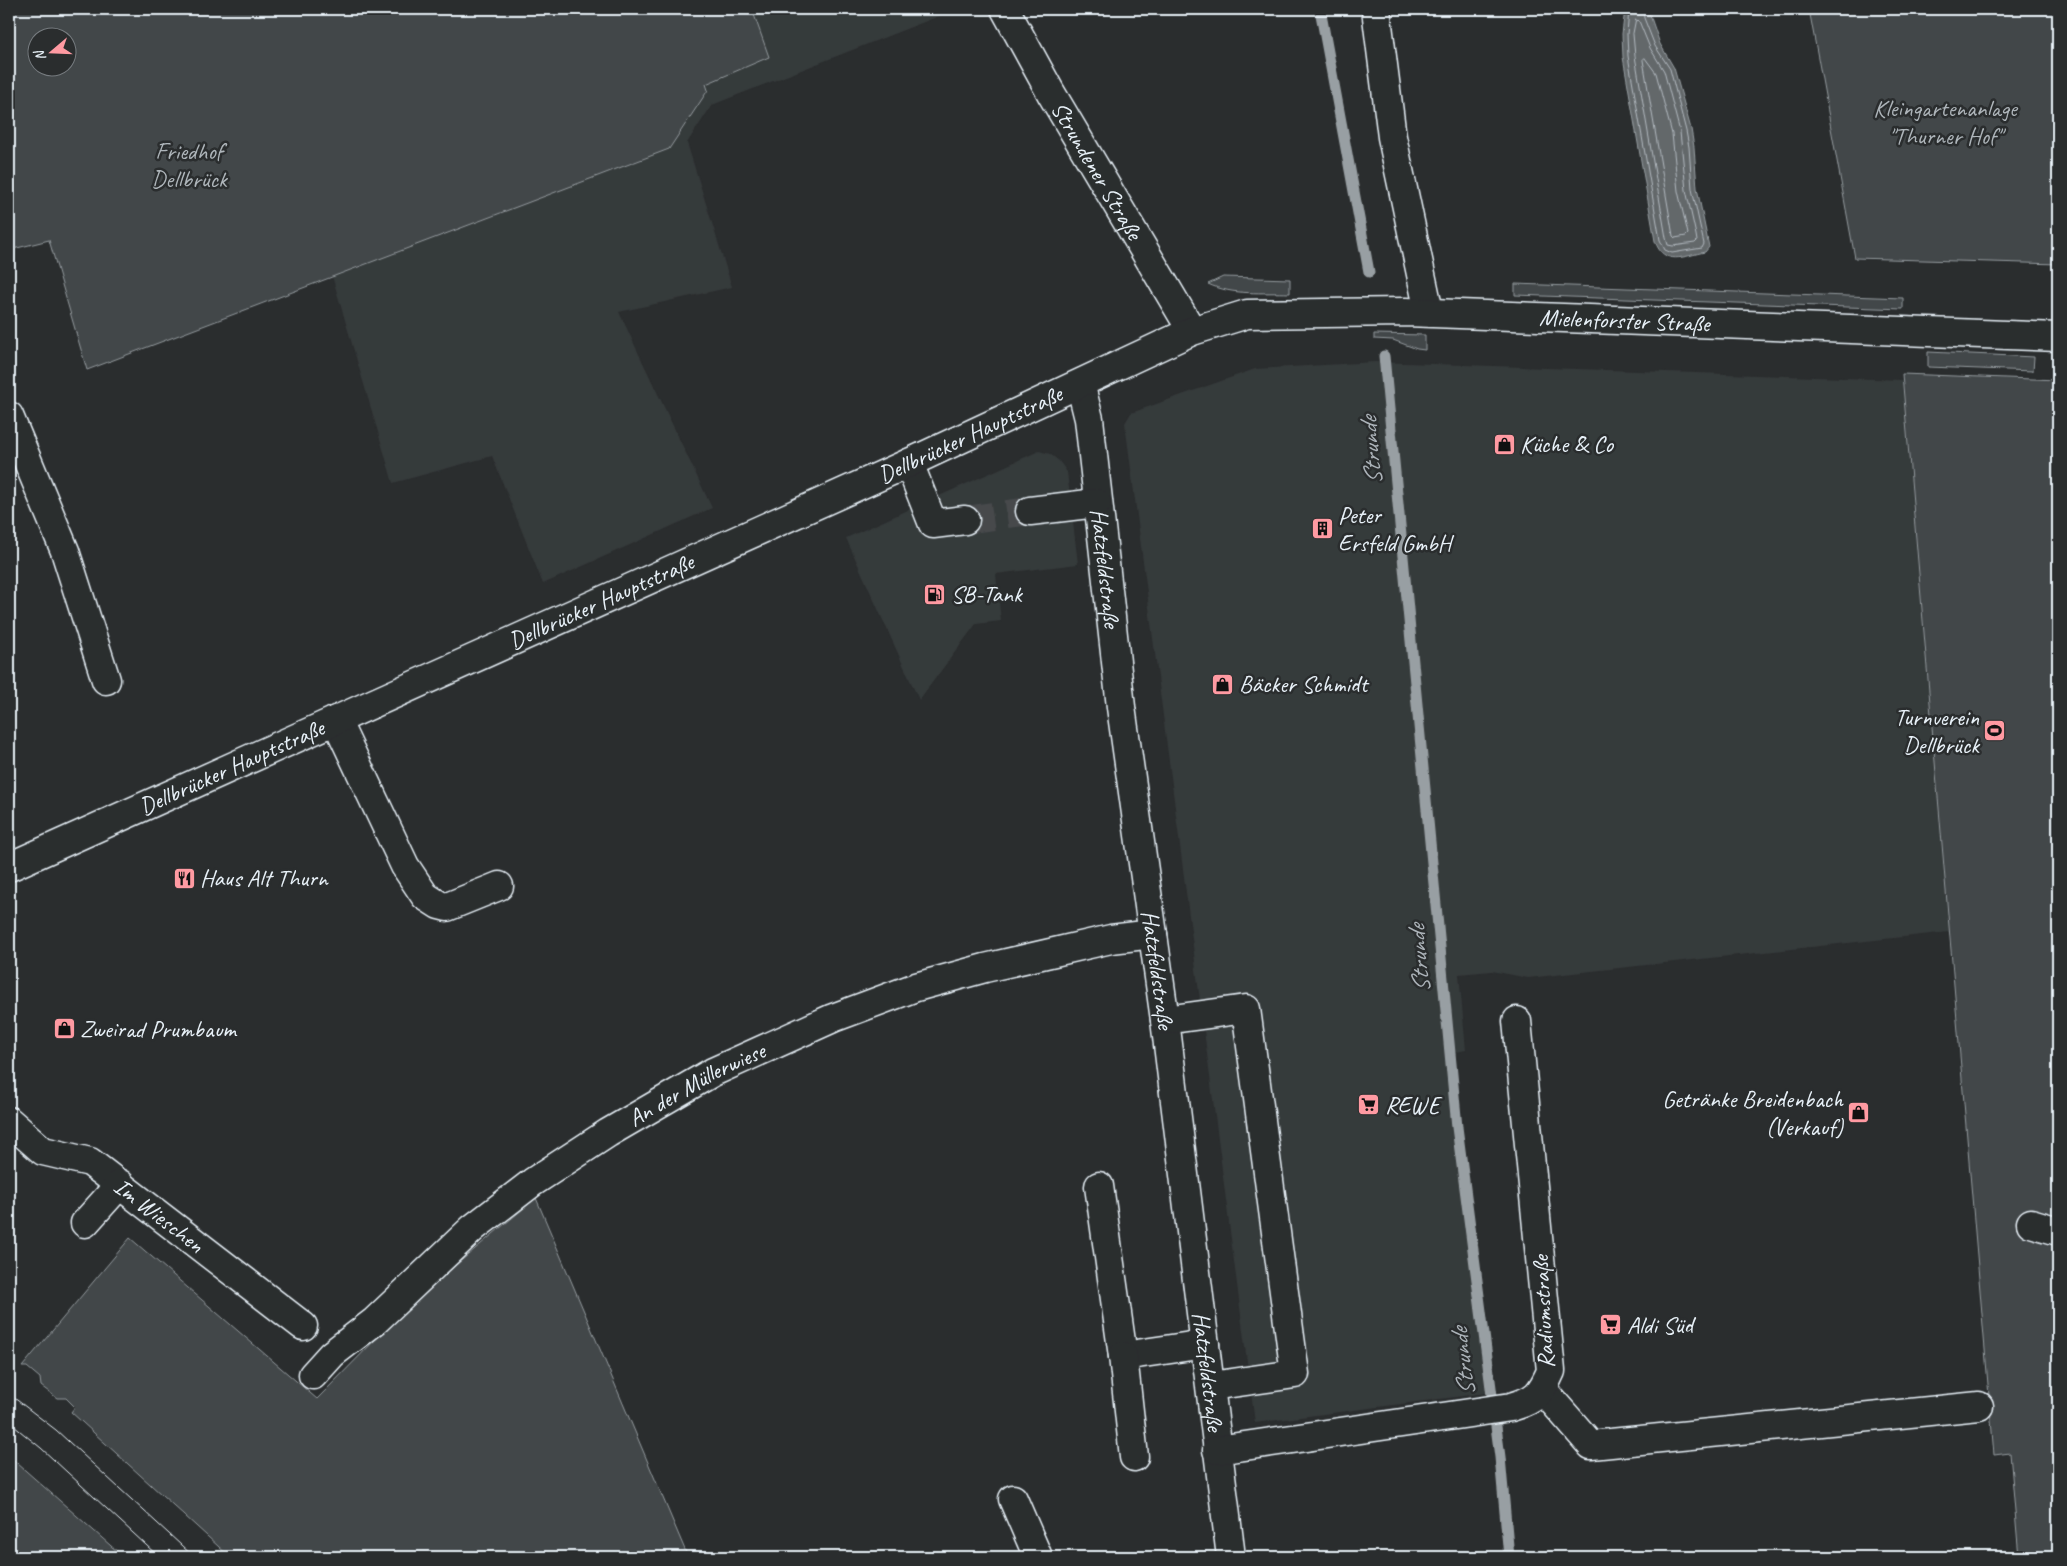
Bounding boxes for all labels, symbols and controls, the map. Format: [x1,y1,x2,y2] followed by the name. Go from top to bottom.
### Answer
[28,28,78,78] north arrow
[30,47,50,63] text: N
[1873,93,2019,151] park label: Kleingartenanlage "Thurner Hof"
[1044,96,1151,247] street label: Strundener Straße
[151,136,229,194] park label: Friedhof Dellbrück
[1539,302,1712,339] street label: Mielenforster Straße
[873,378,1069,490] street label: Dellbrücker Hauptstraße
[1352,412,1390,486] water label: Strunde
[1520,429,1615,459] place label: Küche & Co
[1492,432,1516,456] shop icon: Küche & Co
[1338,500,1454,558] place label: Peter Ersfeld GmbH
[1084,507,1127,632] street label: Hatzfeldstraße
[1310,517,1334,541] building icon: Peter Ersfeld GmbH
[504,546,700,656] street label: Dellbrücker Hauptstraße
[951,579,1024,609] place label: SB-Tank
[923,582,947,606] fuel station icon: SB-Tank
[1239,669,1369,699] place label: Bäcker Schmidt
[1211,672,1235,696] shop icon: Bäcker Schmidt
[1894,702,1981,760] place label: Turnverein Dellbrück
[134,712,331,822] street label: Dellbrücker Hauptstraße
[1983,719,2007,743] sports icon: Turnverein Dellbrück
[200,863,329,893] place label: Haus Alt Thurn
[172,866,196,890] restaurant icon: Haus Alt Thurn
[1135,908,1181,1033] street label: Hatzfeldstraße
[1400,920,1438,994] water label: Strunde
[80,1014,238,1044] place label: Zweirad Prumbaum
[52,1017,76,1041] shop icon: Zweirad Prumbaum
[622,1035,772,1133] street label: An der Müllerwiese
[1662,1084,1844,1142] place label: Getränke Breidenbach (Verkauf)
[1385,1090,1442,1120] place label: REWE
[1357,1093,1381,1117] supermarket icon: REWE
[1847,1101,1871,1125] shop icon: Getränke Breidenbach (Verkauf)
[108,1171,211,1260] street label: Im Wieschen
[1525,1252,1561,1369] street label: Radiumstraße
[1186,1310,1231,1435] street label: Hatzfeldstraße
[1627,1310,1696,1340] place label: Aldi Süd
[1599,1313,1623,1337] supermarket icon: Aldi Süd
[1442,1322,1483,1398] water label: Strunde

